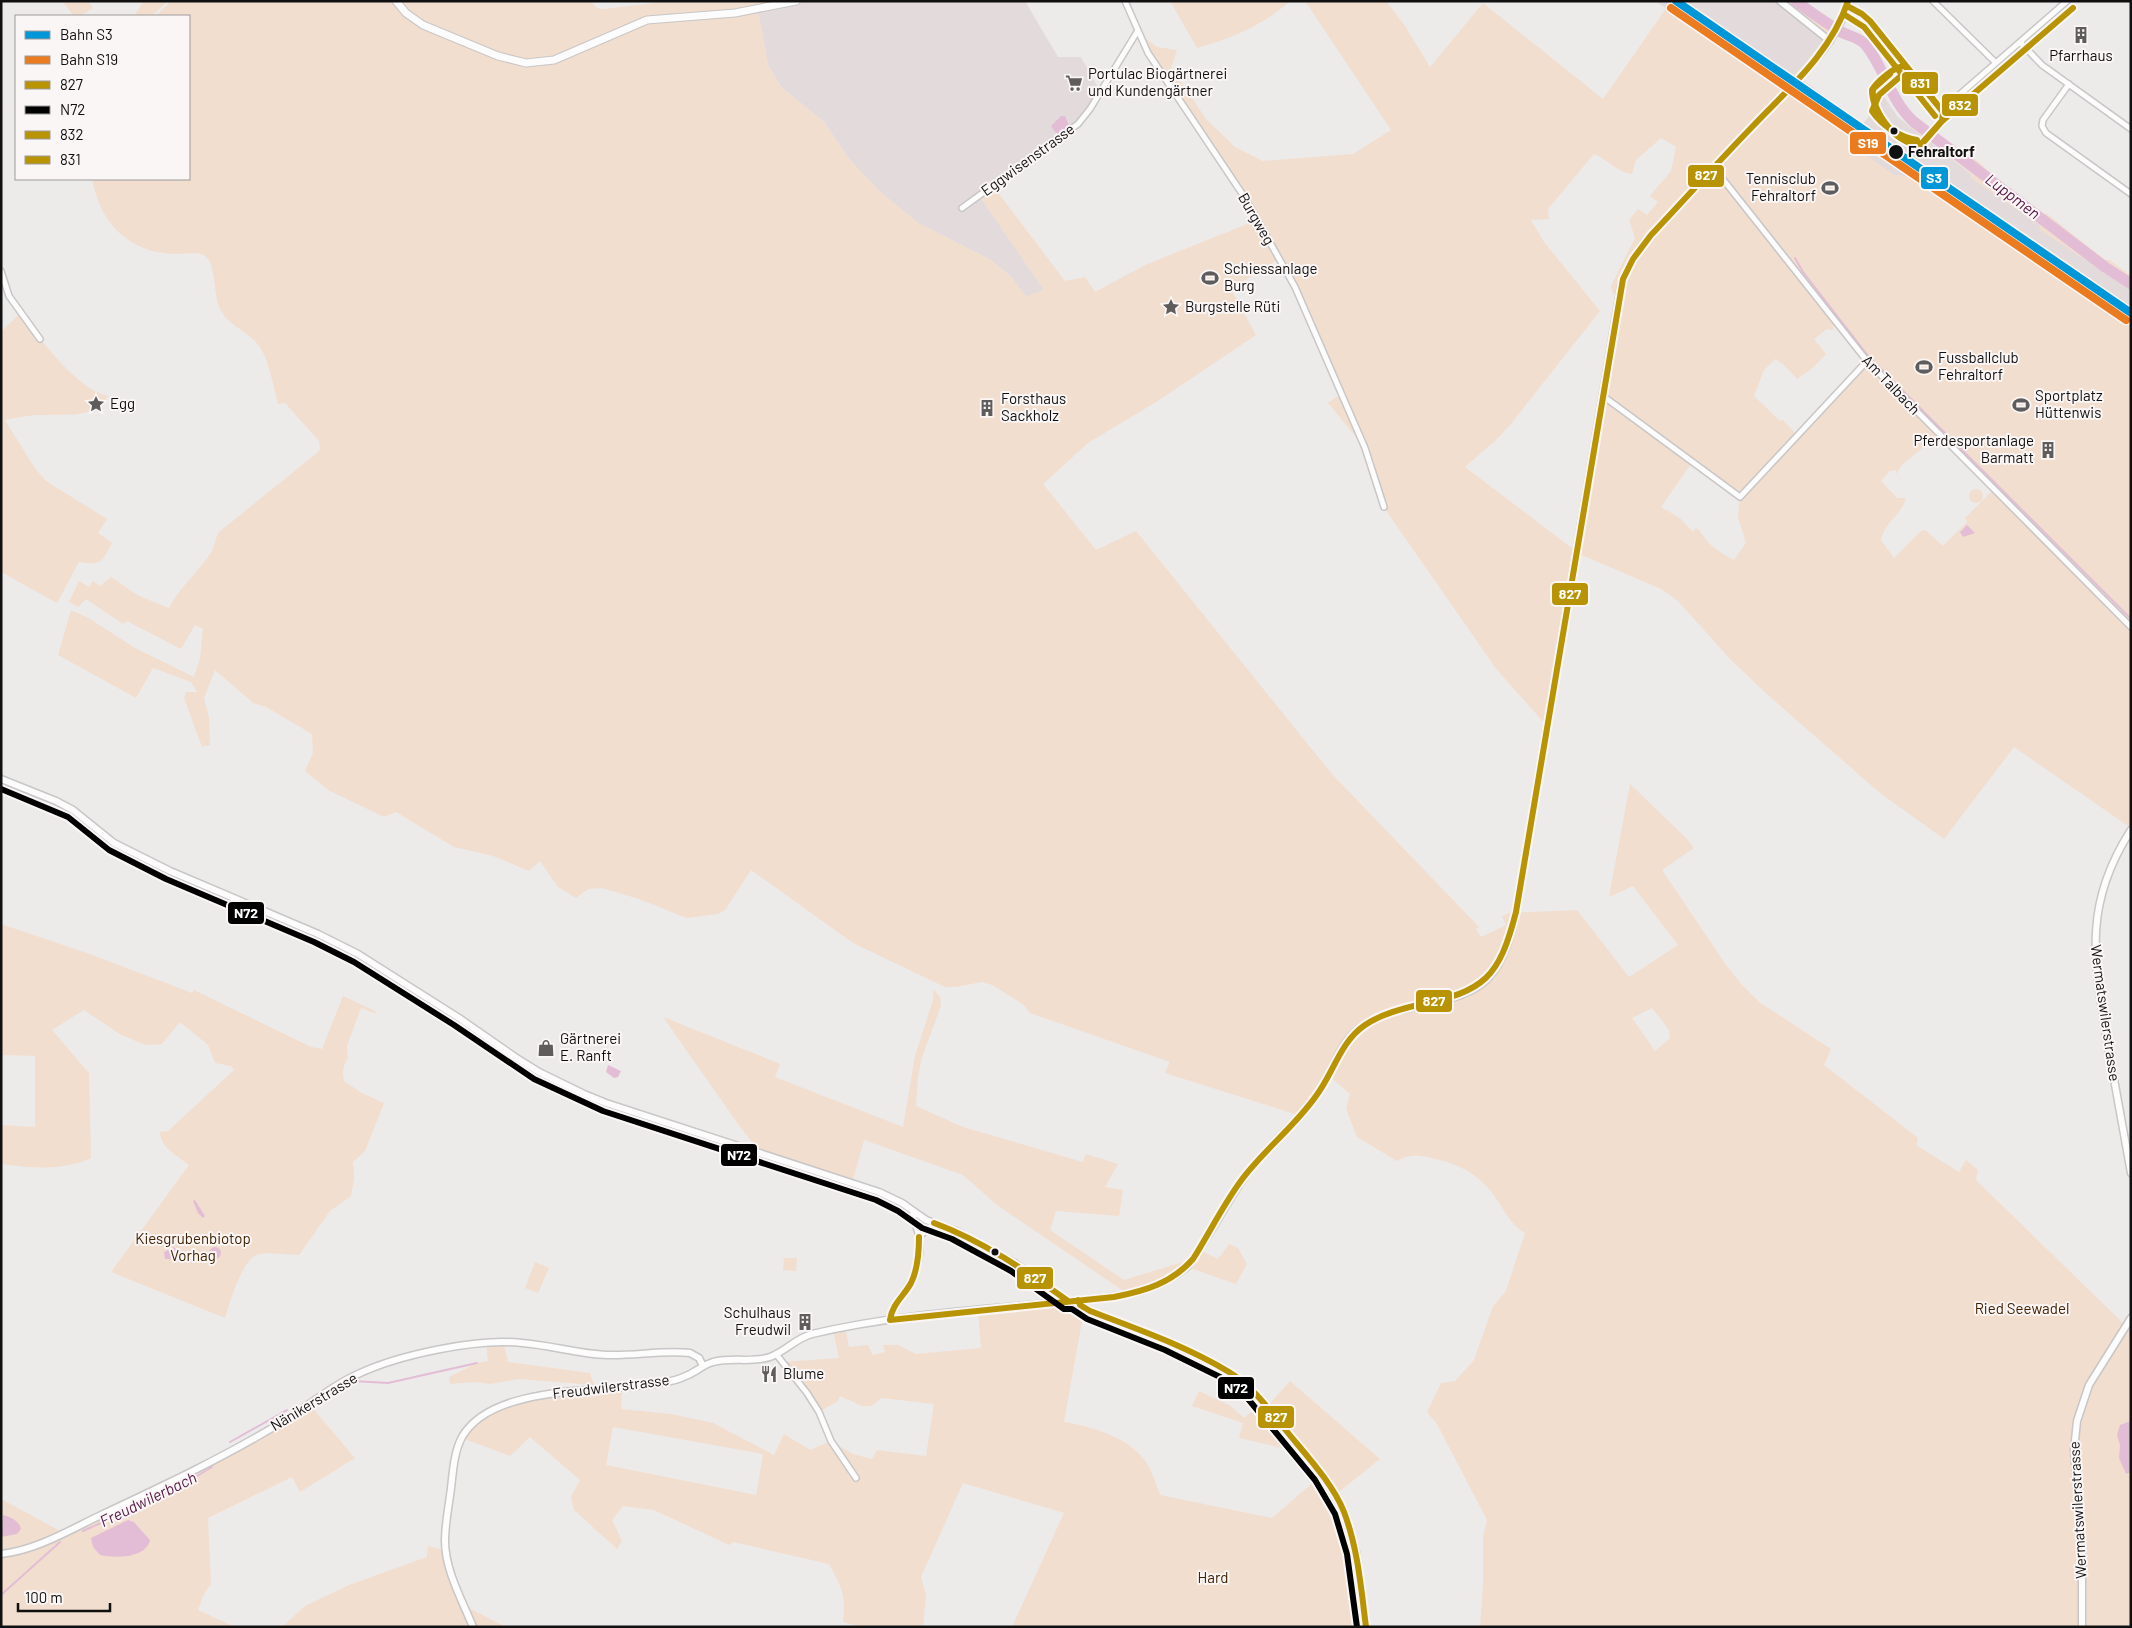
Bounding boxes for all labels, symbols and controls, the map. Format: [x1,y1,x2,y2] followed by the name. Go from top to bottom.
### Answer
[15,15,190,180] legend
[60,25,113,43] text: Bahn S3
[2071,25,2091,45] building icon: Pfarrhaus
[2049,46,2113,64] place label: Pfarrhaus
[60,50,118,68] text: Bahn S19
[1088,64,1227,99] place label: Portulac Biogärtnerei und Kundengärtner
[1901,71,1939,95] line badge: 831
[1064,73,1084,93] supermarket icon: Portulac Biogärtnerei und Kundengärtner
[1910,74,1930,91] text: 831
[60,75,83,93] text: 827
[1941,93,1979,117] line badge: 832
[1949,96,1972,113] text: 832
[60,100,85,118] text: N72
[977,119,1078,199] street label: Eggwisenstrasse
[60,125,84,143] text: 832
[1889,126,1899,136] unlabelled marker
[1849,131,1887,155] line badge: S19
[1858,134,1878,151] text: S19
[1908,142,1975,160] place label: Fehraltorf
[1887,143,1905,161] marker: Fehraltorf
[60,150,81,168] text: 831
[1687,164,1725,188] line badge: 827
[1695,166,1717,183] text: 827
[1920,166,1949,190] line badge: S3
[1746,169,1816,204] place label: Tennisclub Fehraltorf
[1926,169,1942,186] text: S3
[1982,169,2044,222] water label: Luppmen
[1820,178,1840,198] sports icon: Tennisclub Fehraltorf
[1235,189,1279,248] street label: Burgweg
[1224,259,1317,294] place label: Schiessanlage Burg
[1200,268,1220,288] sports icon: Schiessanlage Burg
[1161,297,1181,317] place icon: Burgstelle Rüti
[1185,297,1280,315] place label: Burgstelle Rüti
[1938,348,2019,383] place label: Fussballclub Fehraltorf
[1859,351,1924,418] street label: Am Talbach
[1914,357,1934,377] sports icon: Fussballclub Fehraltorf
[2035,386,2103,421] place label: Sportplatz Hüttenwis
[1001,389,1066,424] place label: Forsthaus Sackholz
[86,394,106,414] place icon: Egg
[110,394,135,412] place label: Egg
[2011,395,2031,415] sports icon: Sportplatz Hüttenwis
[977,398,997,418] building icon: Forsthaus Sackholz
[1913,431,2034,466] place label: Pferdesportanlage Barmatt
[2038,440,2058,460] building icon: Pferdesportanlage Barmatt
[1551,582,1589,606] line badge: 827
[1559,585,1581,602] text: 827
[227,901,265,925] line badge: N72
[234,904,258,921] text: N72
[2088,943,2124,1082] street label: Wermatswilerstrasse
[1415,989,1453,1013] line badge: 827
[1423,992,1445,1009] text: 827
[560,1029,621,1064] place label: Gärtnerei E. Ranft
[536,1038,556,1058] shop icon: Gärtnerei E. Ranft
[720,1143,758,1167] line badge: N72
[727,1146,751,1163] text: N72
[135,1229,251,1264] park label: Kiesgrubenbiotop Vorhag
[990,1247,1000,1257] unlabelled marker
[1016,1266,1054,1290] line badge: 827
[1024,1269,1046,1286] text: 827
[1975,1299,2069,1317] park label: Ried Seewadel
[724,1303,791,1338] place label: Schulhaus Freudwil
[795,1312,815,1332] building icon: Schulhaus Freudwil
[759,1364,779,1384] restaurant icon: Blume
[783,1364,824,1382] place label: Blume
[267,1368,360,1434] street label: Nänikerstrasse
[552,1370,670,1402] street label: Freudwilerstrasse
[1217,1376,1255,1400] line badge: N72
[1224,1379,1248,1396] text: N72
[1257,1405,1295,1429] line badge: 827
[1265,1408,1287,1425] text: 827
[2064,1441,2090,1579] street label: Wermatswilerstrasse
[96,1467,199,1530] water label: Freudwilerbach
[1197,1568,1229,1586] park label: Hard
[18,1580,110,1612] scale bar
[25,1588,63,1606] text: 100 m

